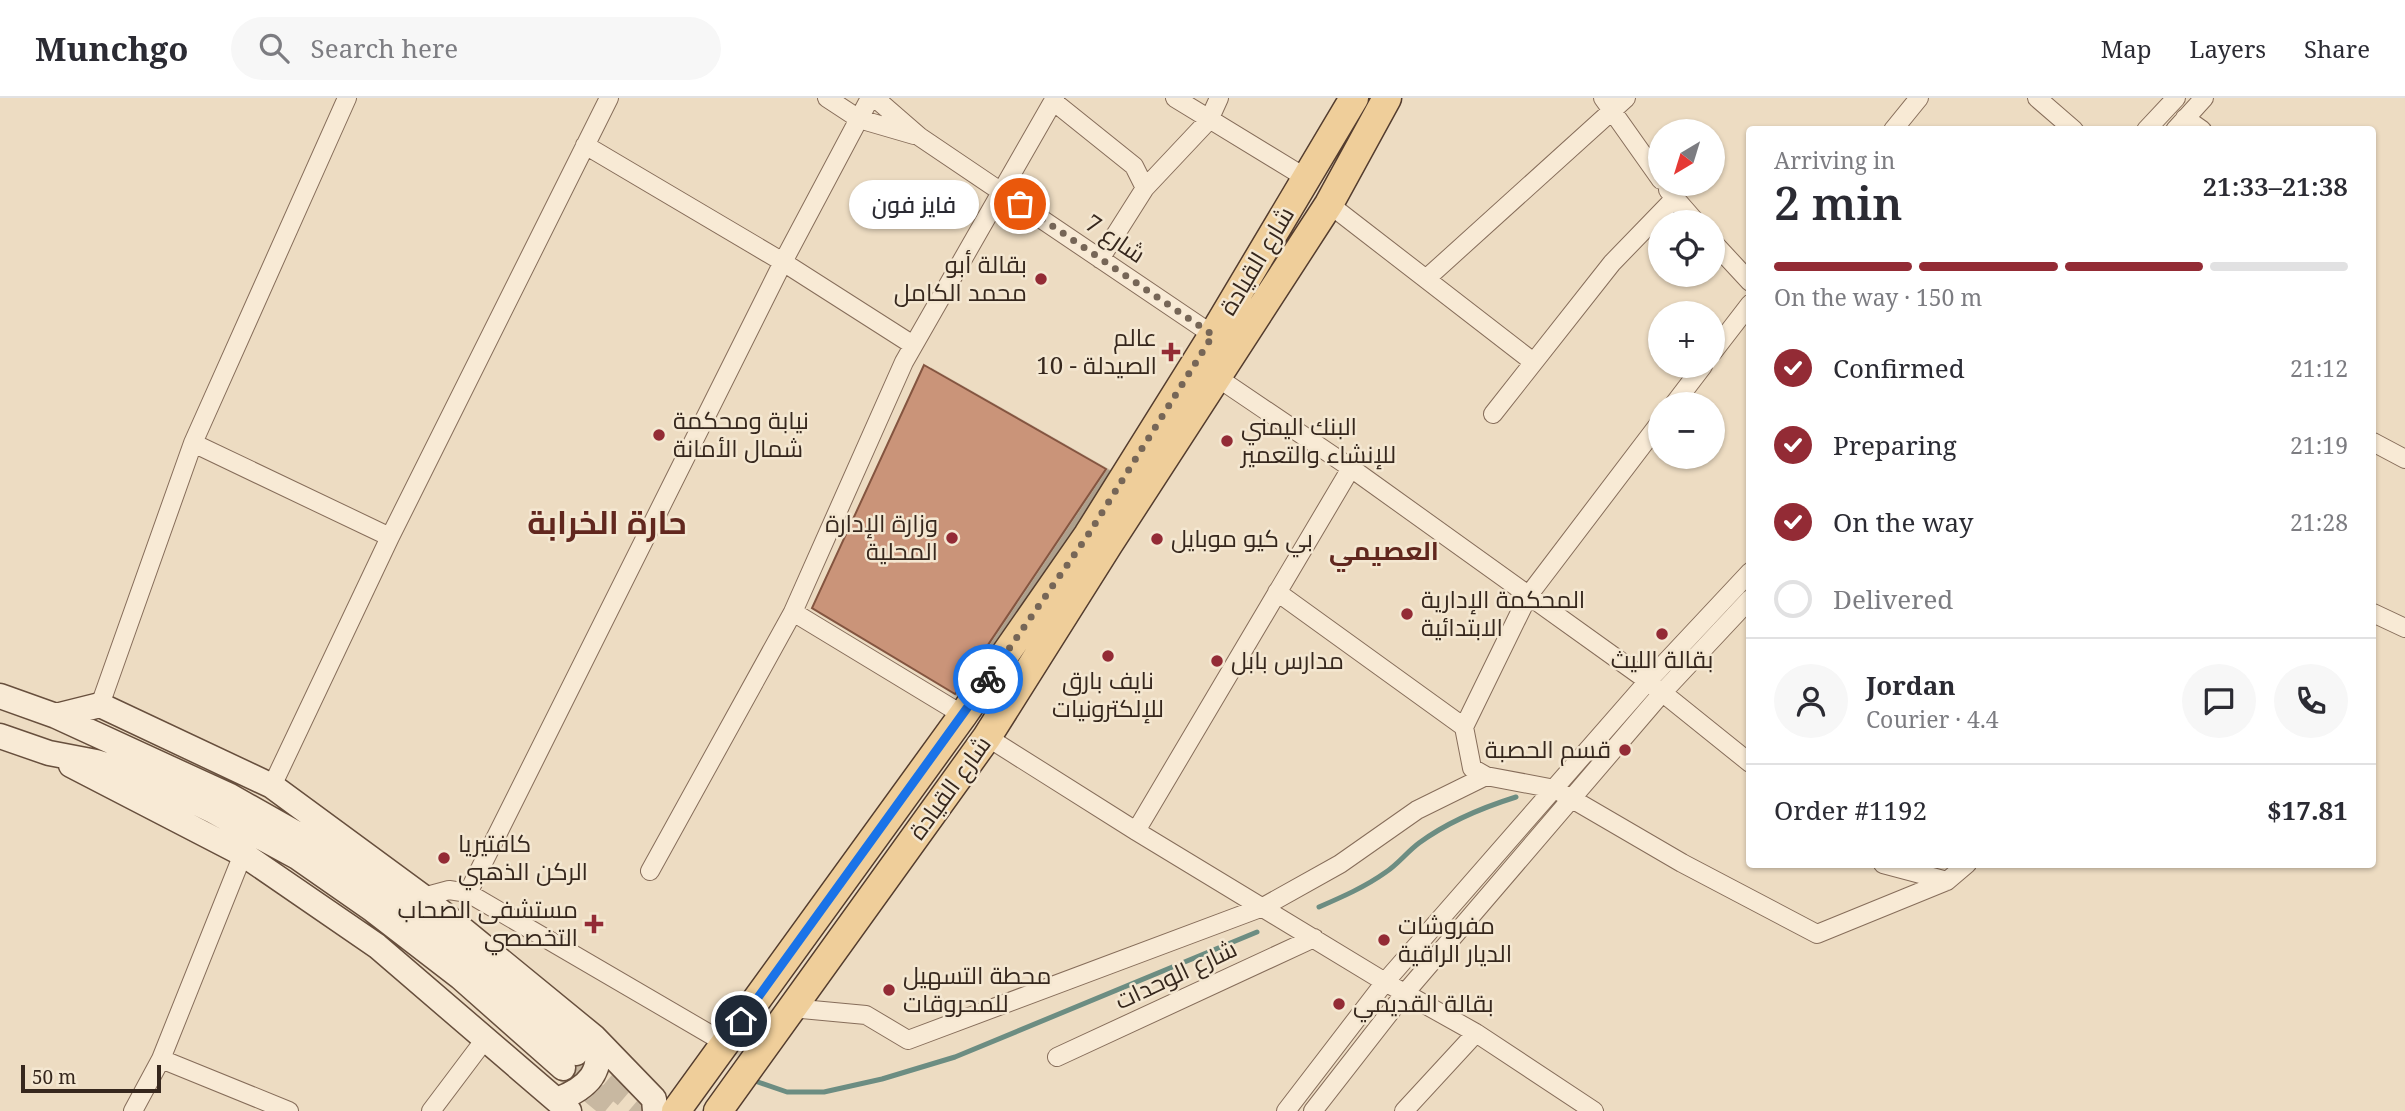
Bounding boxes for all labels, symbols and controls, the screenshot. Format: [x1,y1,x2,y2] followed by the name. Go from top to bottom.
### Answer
[231,17,721,80] search box
[35,26,189,71] text: Munchgo
[255,29,293,67] icon: search
[311,30,458,66] text: Search here
[2101,32,2152,65] text: Map
[2190,32,2266,65] text: Layers
[2304,32,2370,65] text: Share
[1648,119,1726,196] north arrow
[1648,119,1725,469] map controls
[1774,144,1895,176] text: Arriving in
[2202,168,2348,204] text: 21:33–21:38
[1774,171,1902,233] text: 2 min
[990,174,1050,234] pin
[848,180,978,228] callout: فايز فون
[1001,185,1039,223] icon: bag
[872,188,956,220] text: فايز فون
[1210,200,1302,321] street label: شارع القيادة
[1079,206,1152,271] street label: شارع 7
[1648,210,1725,287] button: locate
[894,247,1027,308] place label: بقالة أبو محمد الكامل
[1033,271,1049,287] marker: بقالة أبو محمد الكامل
[1774,281,1982,313] text: On the way · 150 m
[1648,301,1725,378] button: +
[1036,320,1157,381] place label: عالم الصيدلة - 10
[1163,344,1179,360] marker: عالم الصيدلة - 10
[1774,349,1812,387] icon: check
[1833,350,1965,386] text: Confirmed
[2290,352,2348,384] text: 21:12
[1648,392,1725,469] button: −
[673,403,809,464] place label: نيابة ومحكمة شمال الأمانة
[1239,409,1396,470] place label: البنك اليمني للإنشاء والتعمير
[1774,426,1812,464] icon: check
[651,427,667,443] marker: نيابة ومحكمة شمال الأمانة
[1833,427,1957,463] text: Preparing
[2290,429,2348,461] text: 21:19
[1219,433,1235,449] marker: البنك اليمني للإنشاء والتعمير
[527,500,687,543] district label: حارة الخرابة
[1774,503,1812,541] icon: check
[1833,504,1973,540] text: On the way
[825,506,938,567] place label: وزارة الإدارة المحلية
[2290,506,2348,538] text: 21:28
[1171,521,1313,558] place label: بي كيو موبايل
[944,530,960,546] marker: وزارة الإدارة المحلية
[1149,531,1165,547] marker: بي كيو موبايل
[1329,532,1439,572] district label: العصيمي
[1833,581,1953,617] text: Delivered
[1421,582,1585,643] place label: المحكمة الإدارية الابتدائية
[1399,606,1415,622] marker: المحكمة الإدارية الابتدائية
[1654,626,1670,642] marker: بقالة الليث
[1611,642,1713,675] place label: بقالة الليث
[1231,643,1344,676] place label: مدارس بابل
[953,644,1023,714] courier
[1100,648,1116,664] marker: نايف بارق للإلكترونيات
[1209,653,1225,669] marker: مدارس بابل
[969,660,1007,698] icon: bike
[1052,663,1164,724] place label: نايف بارق للإلكترونيات
[1774,664,1848,738] button: person
[2182,664,2256,738] button: chat
[2274,664,2348,738] button: phone
[1866,667,1956,703] text: Jordan
[1866,703,1999,735] text: Courier · 4.4
[900,729,998,846] street label: شارع القيادة
[1485,732,1611,766] place label: قسم الحصبة
[1617,742,1633,758] marker: قسم الحصبة
[1774,792,1927,828] text: Order #1192
[2267,792,2348,828] text: $17.81
[458,826,588,891] place label: كافتيريا الركن الذهبي
[436,850,452,866] marker: كافتيريا الركن الذهبي
[397,892,578,956] place label: مستشفى الصحاب التخصصي
[1398,908,1512,969] place label: مفروشات الديار الراقية
[584,914,604,934] marker: مستشفى الصحاب التخصصي
[1109,931,1242,1017] street label: شارع الوحدات
[1376,932,1392,948] marker: مفروشات الديار الراقية
[903,958,1051,1019] place label: محطة التسهيل للمحروقات
[881,982,897,998] marker: محطة التسهيل للمحروقات
[1353,986,1494,1023] place label: بقالة القديمي
[711,991,771,1051] pin
[1331,996,1347,1012] marker: بقالة القديمي
[722,1002,760,1040] icon: home
[21,1062,161,1094] scale bar
[32,1064,76,1090] text: 50 m

